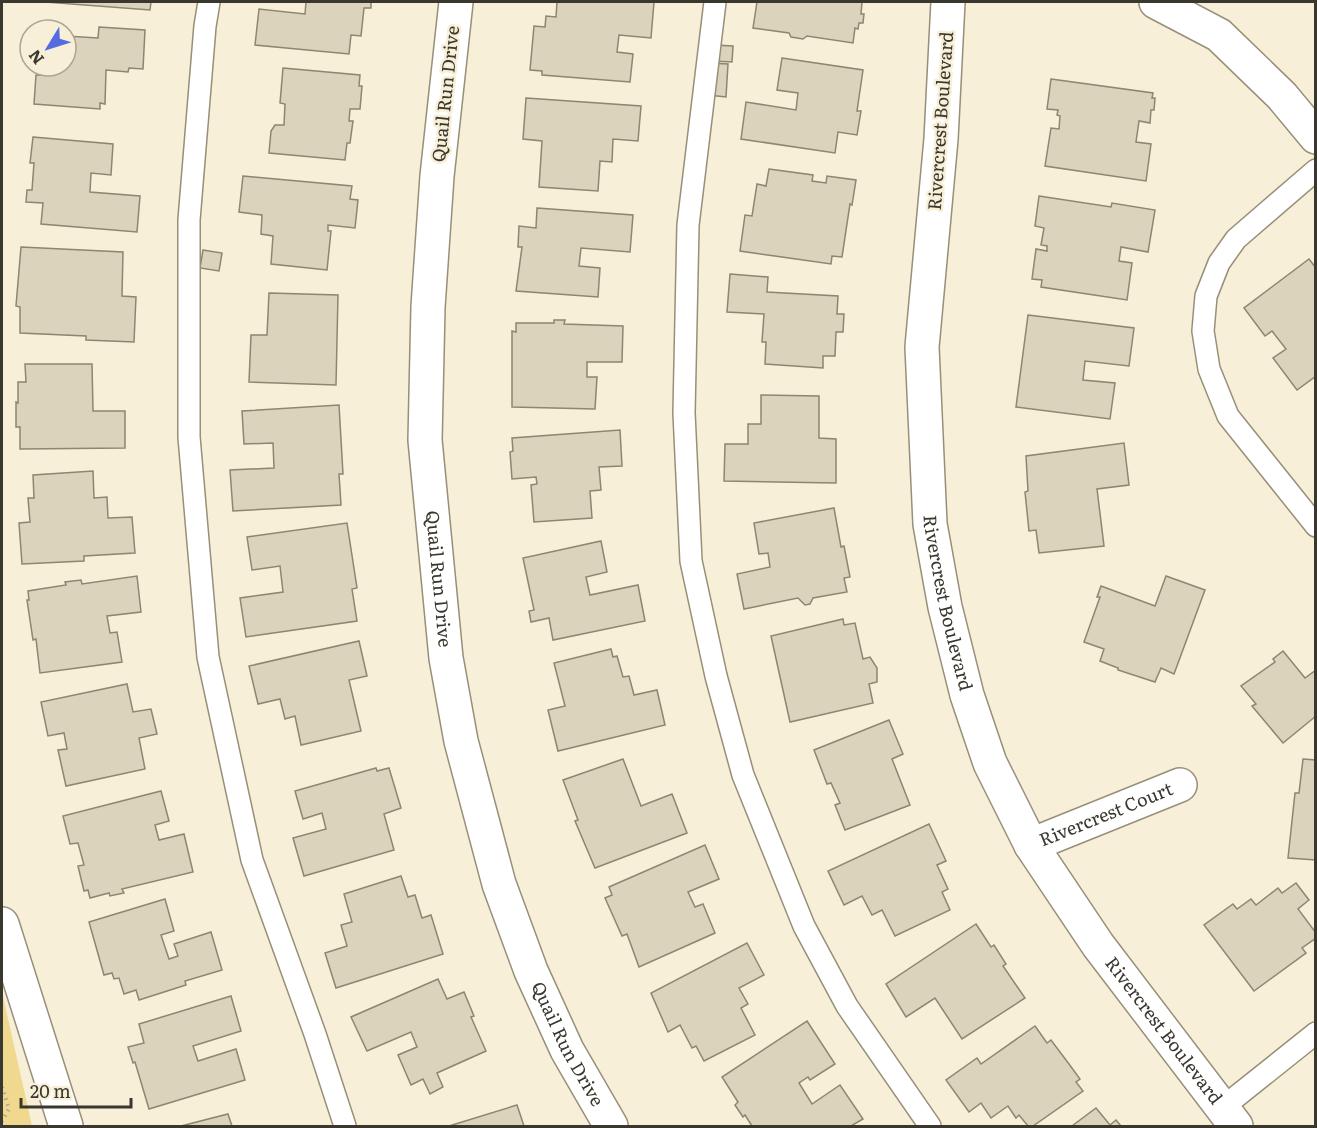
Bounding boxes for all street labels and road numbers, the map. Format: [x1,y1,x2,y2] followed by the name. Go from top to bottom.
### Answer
[424,24,465,163] street label: Quail Run Drive
[920,30,959,211] street label: Rivercrest Boulevard
[420,509,460,648] street label: Quail Run Drive
[918,514,980,694] street label: Rivercrest Boulevard
[1035,774,1177,852] street label: Rivercrest Court
[1099,950,1230,1109] street label: Rivercrest Boulevard
[526,977,612,1111] street label: Quail Run Drive

